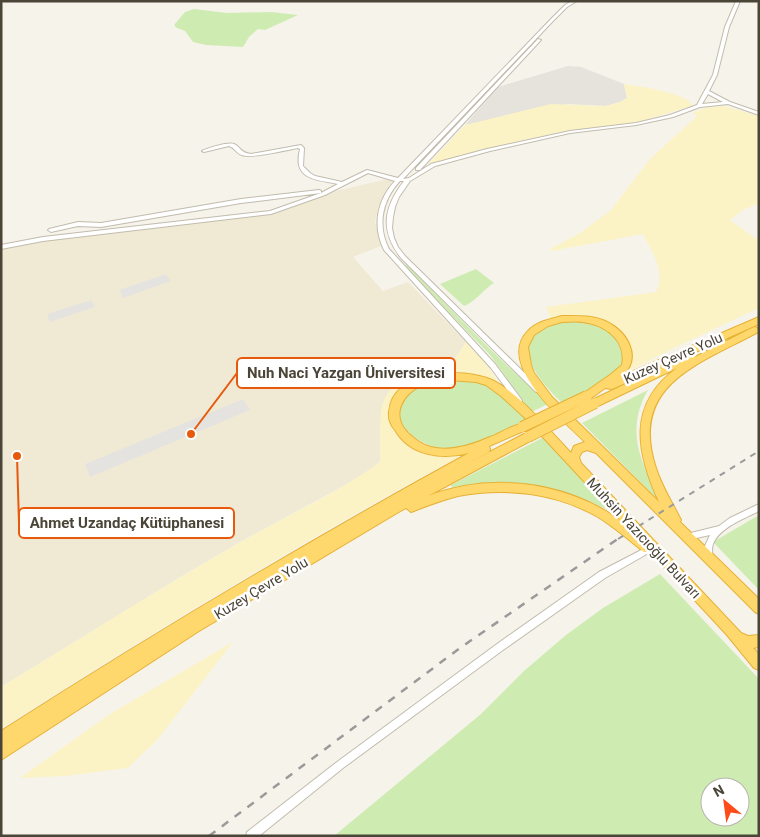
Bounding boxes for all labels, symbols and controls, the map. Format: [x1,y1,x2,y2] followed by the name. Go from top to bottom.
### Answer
[621,329,725,387] street label: Kuzey Çevre Yolu
[237,358,455,388] callout: Nuh Naci Yazgan Üniversitesi
[247,364,445,382] text: Nuh Naci Yazgan Üniversitesi
[584,474,704,602] street label: Muhsin Yazıcıoğlu Bulvarı
[19,508,234,538] callout: Ahmet Uzandaç Kütüphanesi
[30,514,224,532] text: Ahmet Uzandaç Kütüphanesi
[211,554,311,622] street label: Kuzey Çevre Yolu
[700,777,750,827] north arrow
[710,781,727,800] text: N

